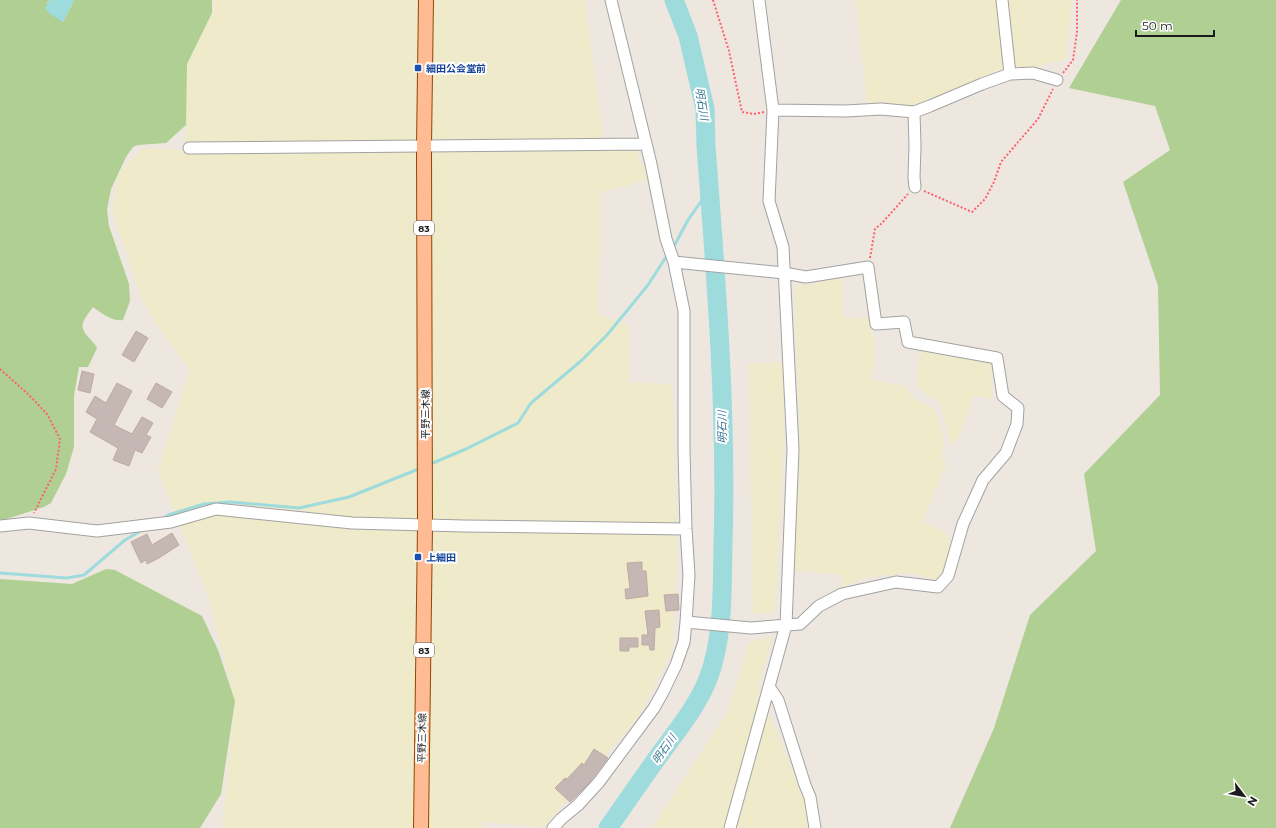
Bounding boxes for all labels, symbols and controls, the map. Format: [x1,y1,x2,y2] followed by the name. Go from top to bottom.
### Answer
[1136,12,1214,38] scale bar
[1142,18,1173,33] text: 50 m
[426,62,486,75] place label: 細田公会堂前
[413,63,423,73] marker: 細田公会堂前
[693,87,712,122] water label: 明石川
[414,221,434,235] road number: 83
[419,389,432,439] street label: 平野三木線
[715,409,729,444] water label: 明石川
[426,551,456,564] place label: 上細田
[413,552,423,562] marker: 上細田
[414,643,434,657] road number: 83
[415,713,429,763] street label: 平野三木線
[649,731,680,767] water label: 明石川
[1224,776,1264,816] north arrow
[1244,794,1261,809] text: N

